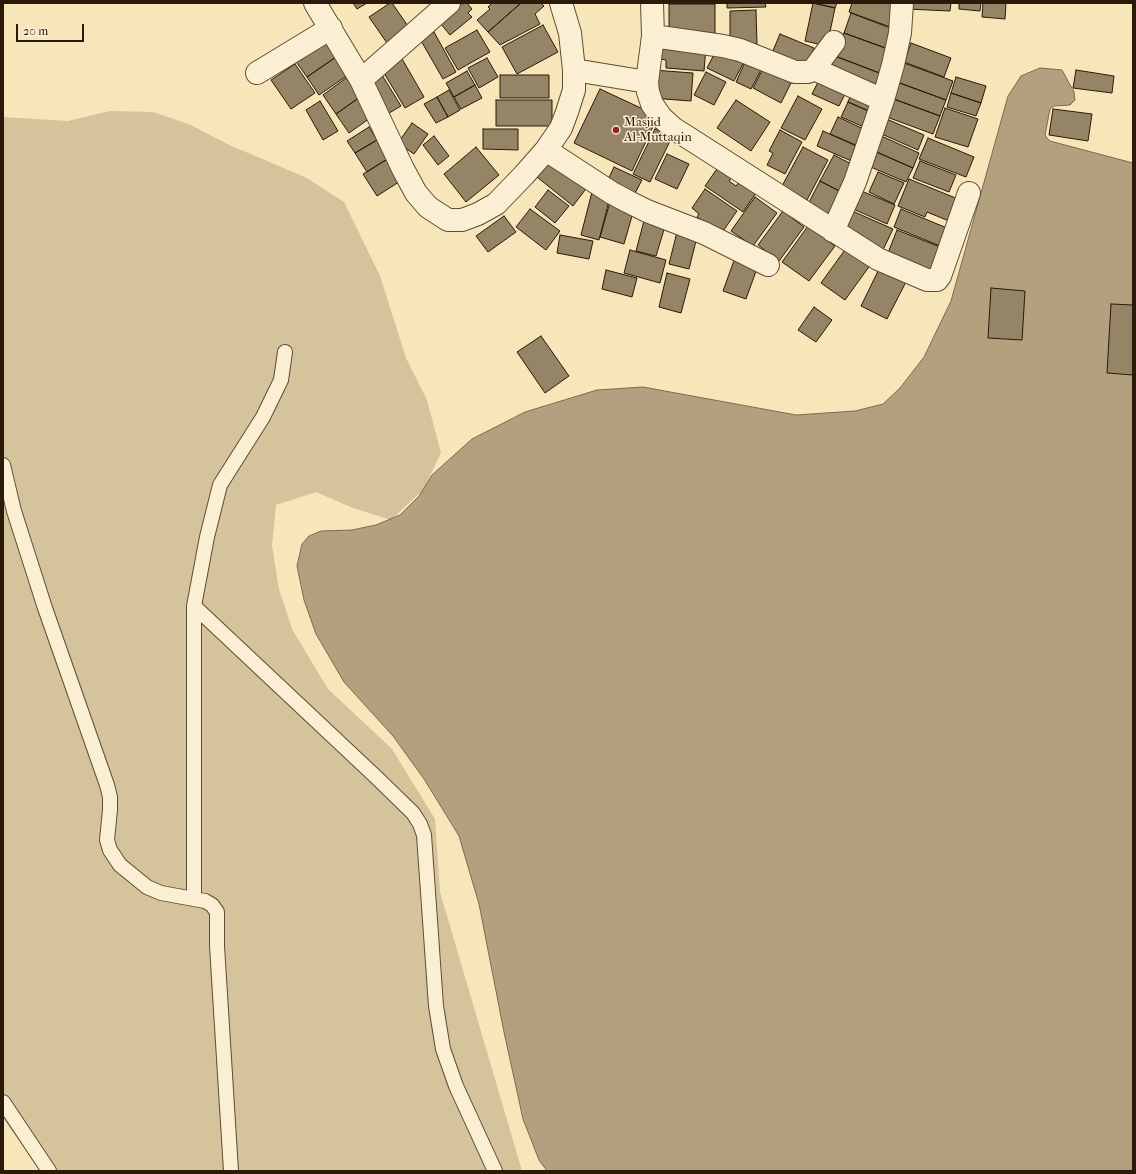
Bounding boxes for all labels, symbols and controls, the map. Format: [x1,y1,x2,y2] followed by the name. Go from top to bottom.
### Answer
[18,16,86,42] scale bar
[23,24,48,38] text: 20 m
[624,115,692,146] place label: Masjid Al-Muttaqin
[611,125,621,135] marker: Masjid Al-Muttaqin

